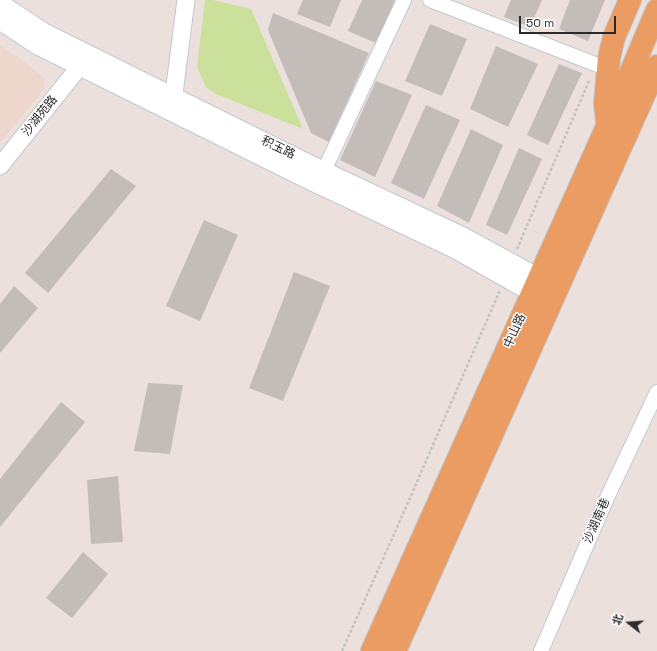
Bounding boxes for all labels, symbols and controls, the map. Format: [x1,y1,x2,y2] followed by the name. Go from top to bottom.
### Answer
[521,8,618,34] scale bar
[526,15,554,31] text: 50 m
[19,93,61,139] street label: 沙湖苑路
[259,134,297,162] street label: 积玉路
[501,312,529,350] street label: 中山路
[581,496,613,546] street label: 沙湖南巷
[609,603,649,643] north arrow
[609,612,626,627] text: 北

